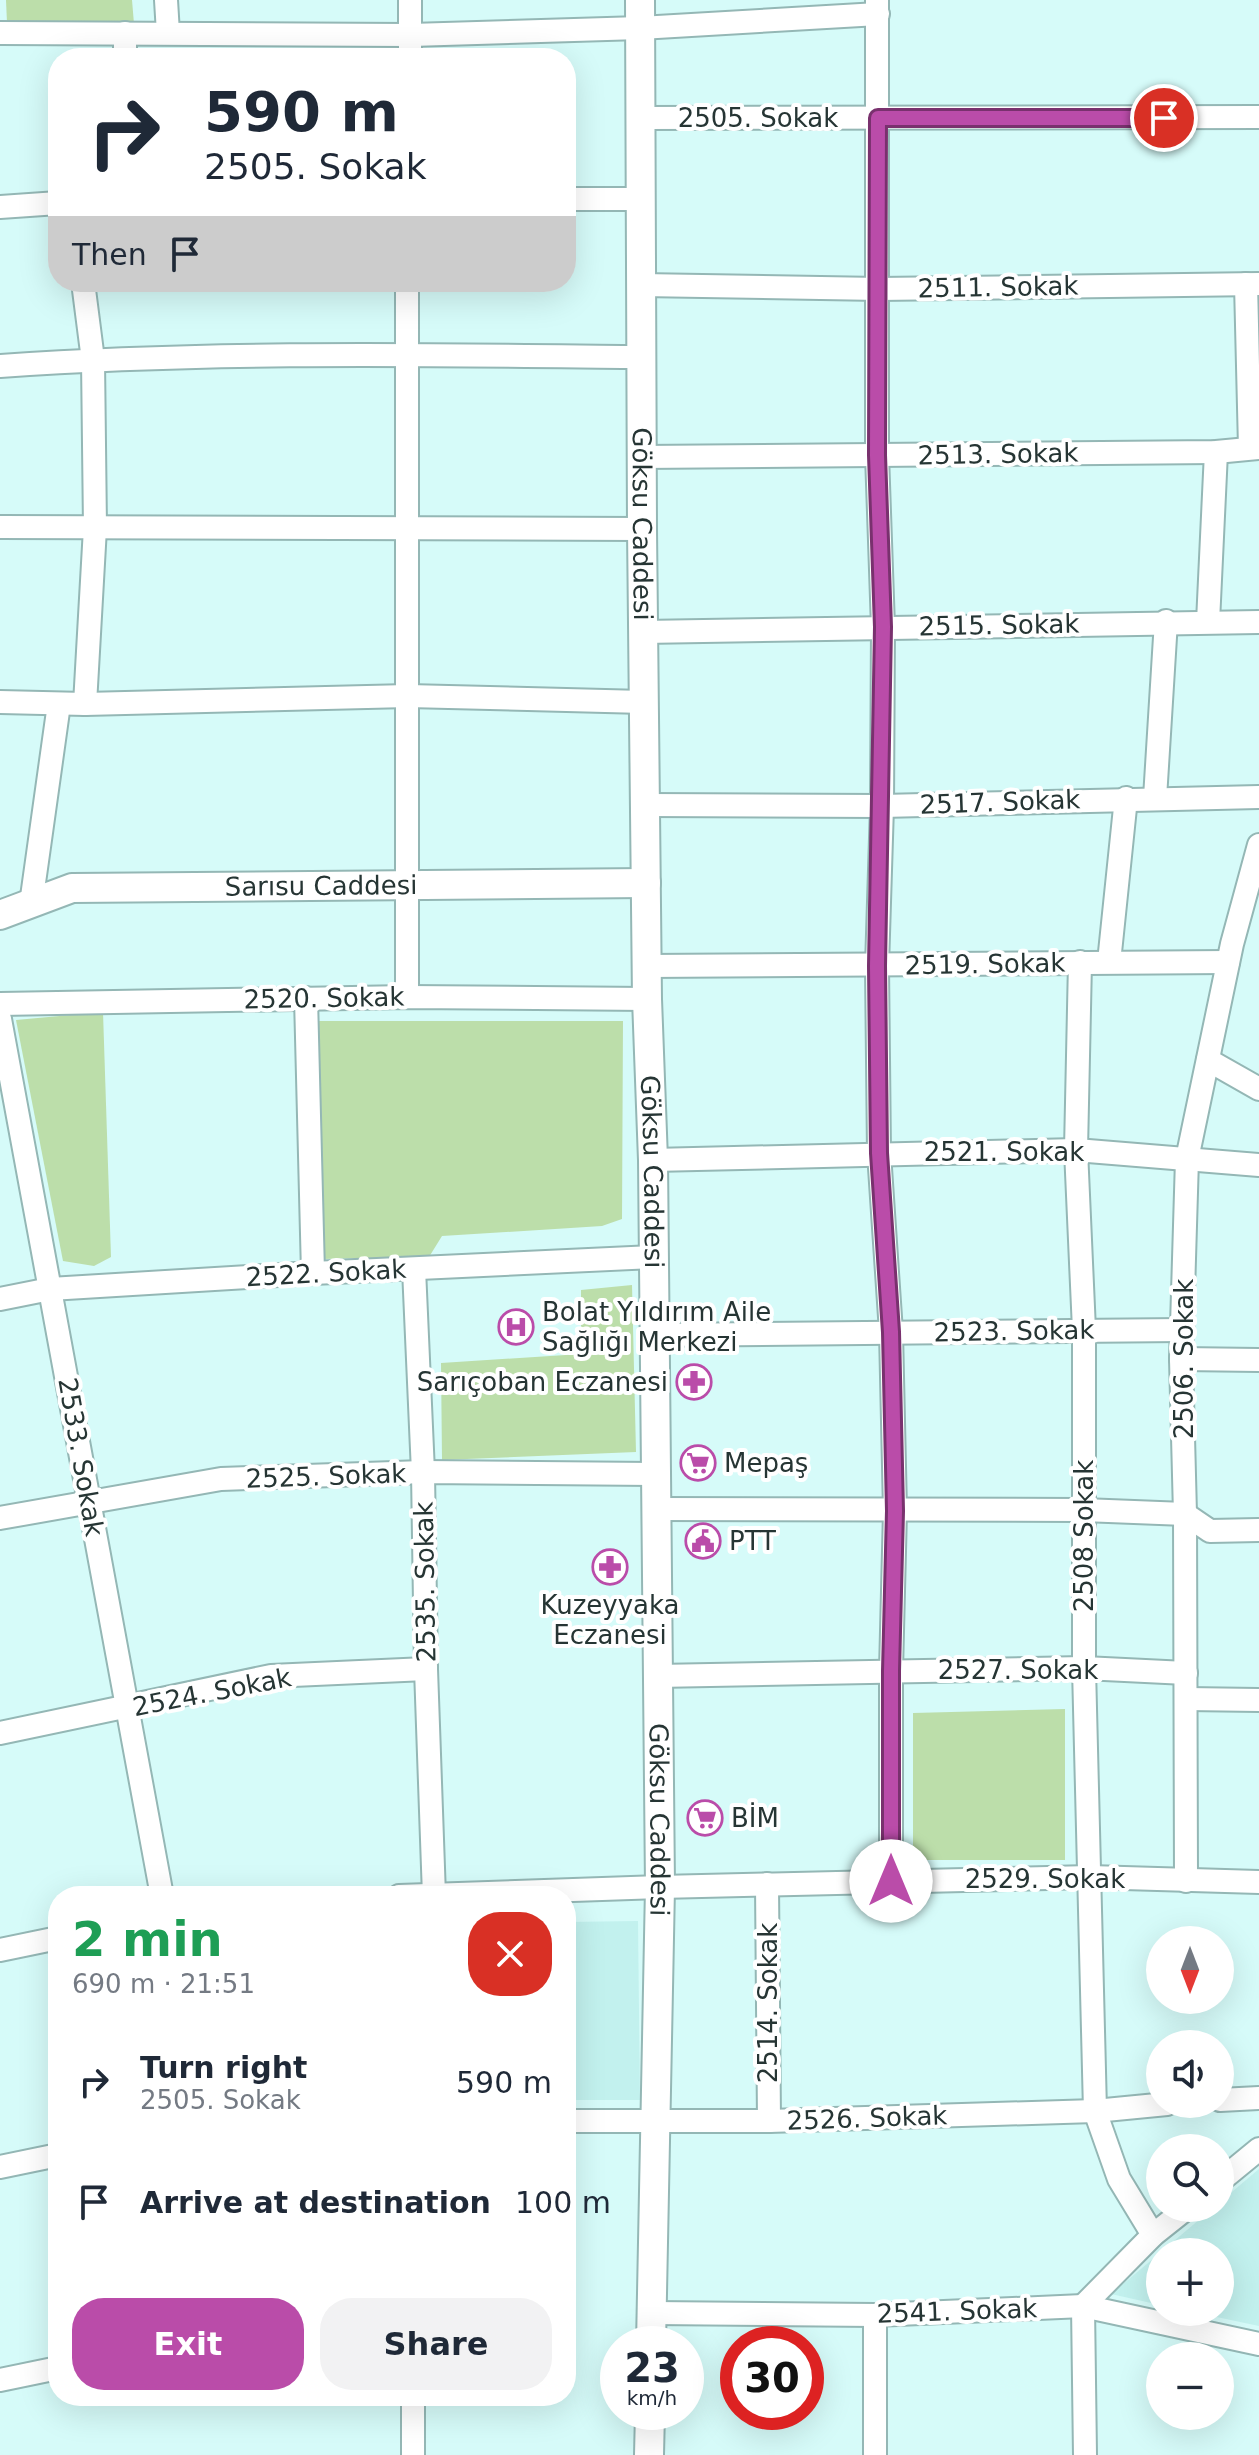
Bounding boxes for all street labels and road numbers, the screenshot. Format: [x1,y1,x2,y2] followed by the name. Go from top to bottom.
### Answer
[678,103,838,133] street label: 2505. Sokak
[917,271,1079,303] street label: 2511. Sokak
[627,427,658,621] street label: Göksu Caddesi
[917,438,1079,470] street label: 2513. Sokak
[918,609,1080,641] street label: 2515. Sokak
[919,784,1081,820] street label: 2517. Sokak
[225,870,418,902] street label: Sarısu Caddesi
[904,948,1066,980] street label: 2519. Sokak
[243,982,405,1014] street label: 2520. Sokak
[635,1075,669,1269] street label: Göksu Caddesi
[924,1137,1084,1167] street label: 2521. Sokak
[245,1254,407,1292] street label: 2522. Sokak
[1169,1279,1199,1439] street label: 2506. Sokak
[933,1315,1095,1347] street label: 2523. Sokak
[52,1375,110,1539] street label: 2533. Sokak
[245,1458,407,1494] street label: 2525. Sokak
[1069,1460,1099,1612] street label: 2508 Sokak
[409,1501,441,1663] street label: 2535. Sokak
[938,1655,1098,1685] street label: 2527. Sokak
[130,1662,294,1722] street label: 2524. Sokak
[643,1723,675,1917] street label: Göksu Caddesi
[965,1864,1125,1894] street label: 2529. Sokak
[753,1923,783,2083] street label: 2514. Sokak
[786,2100,948,2136] street label: 2526. Sokak
[876,2293,1038,2329] street label: 2541. Sokak

